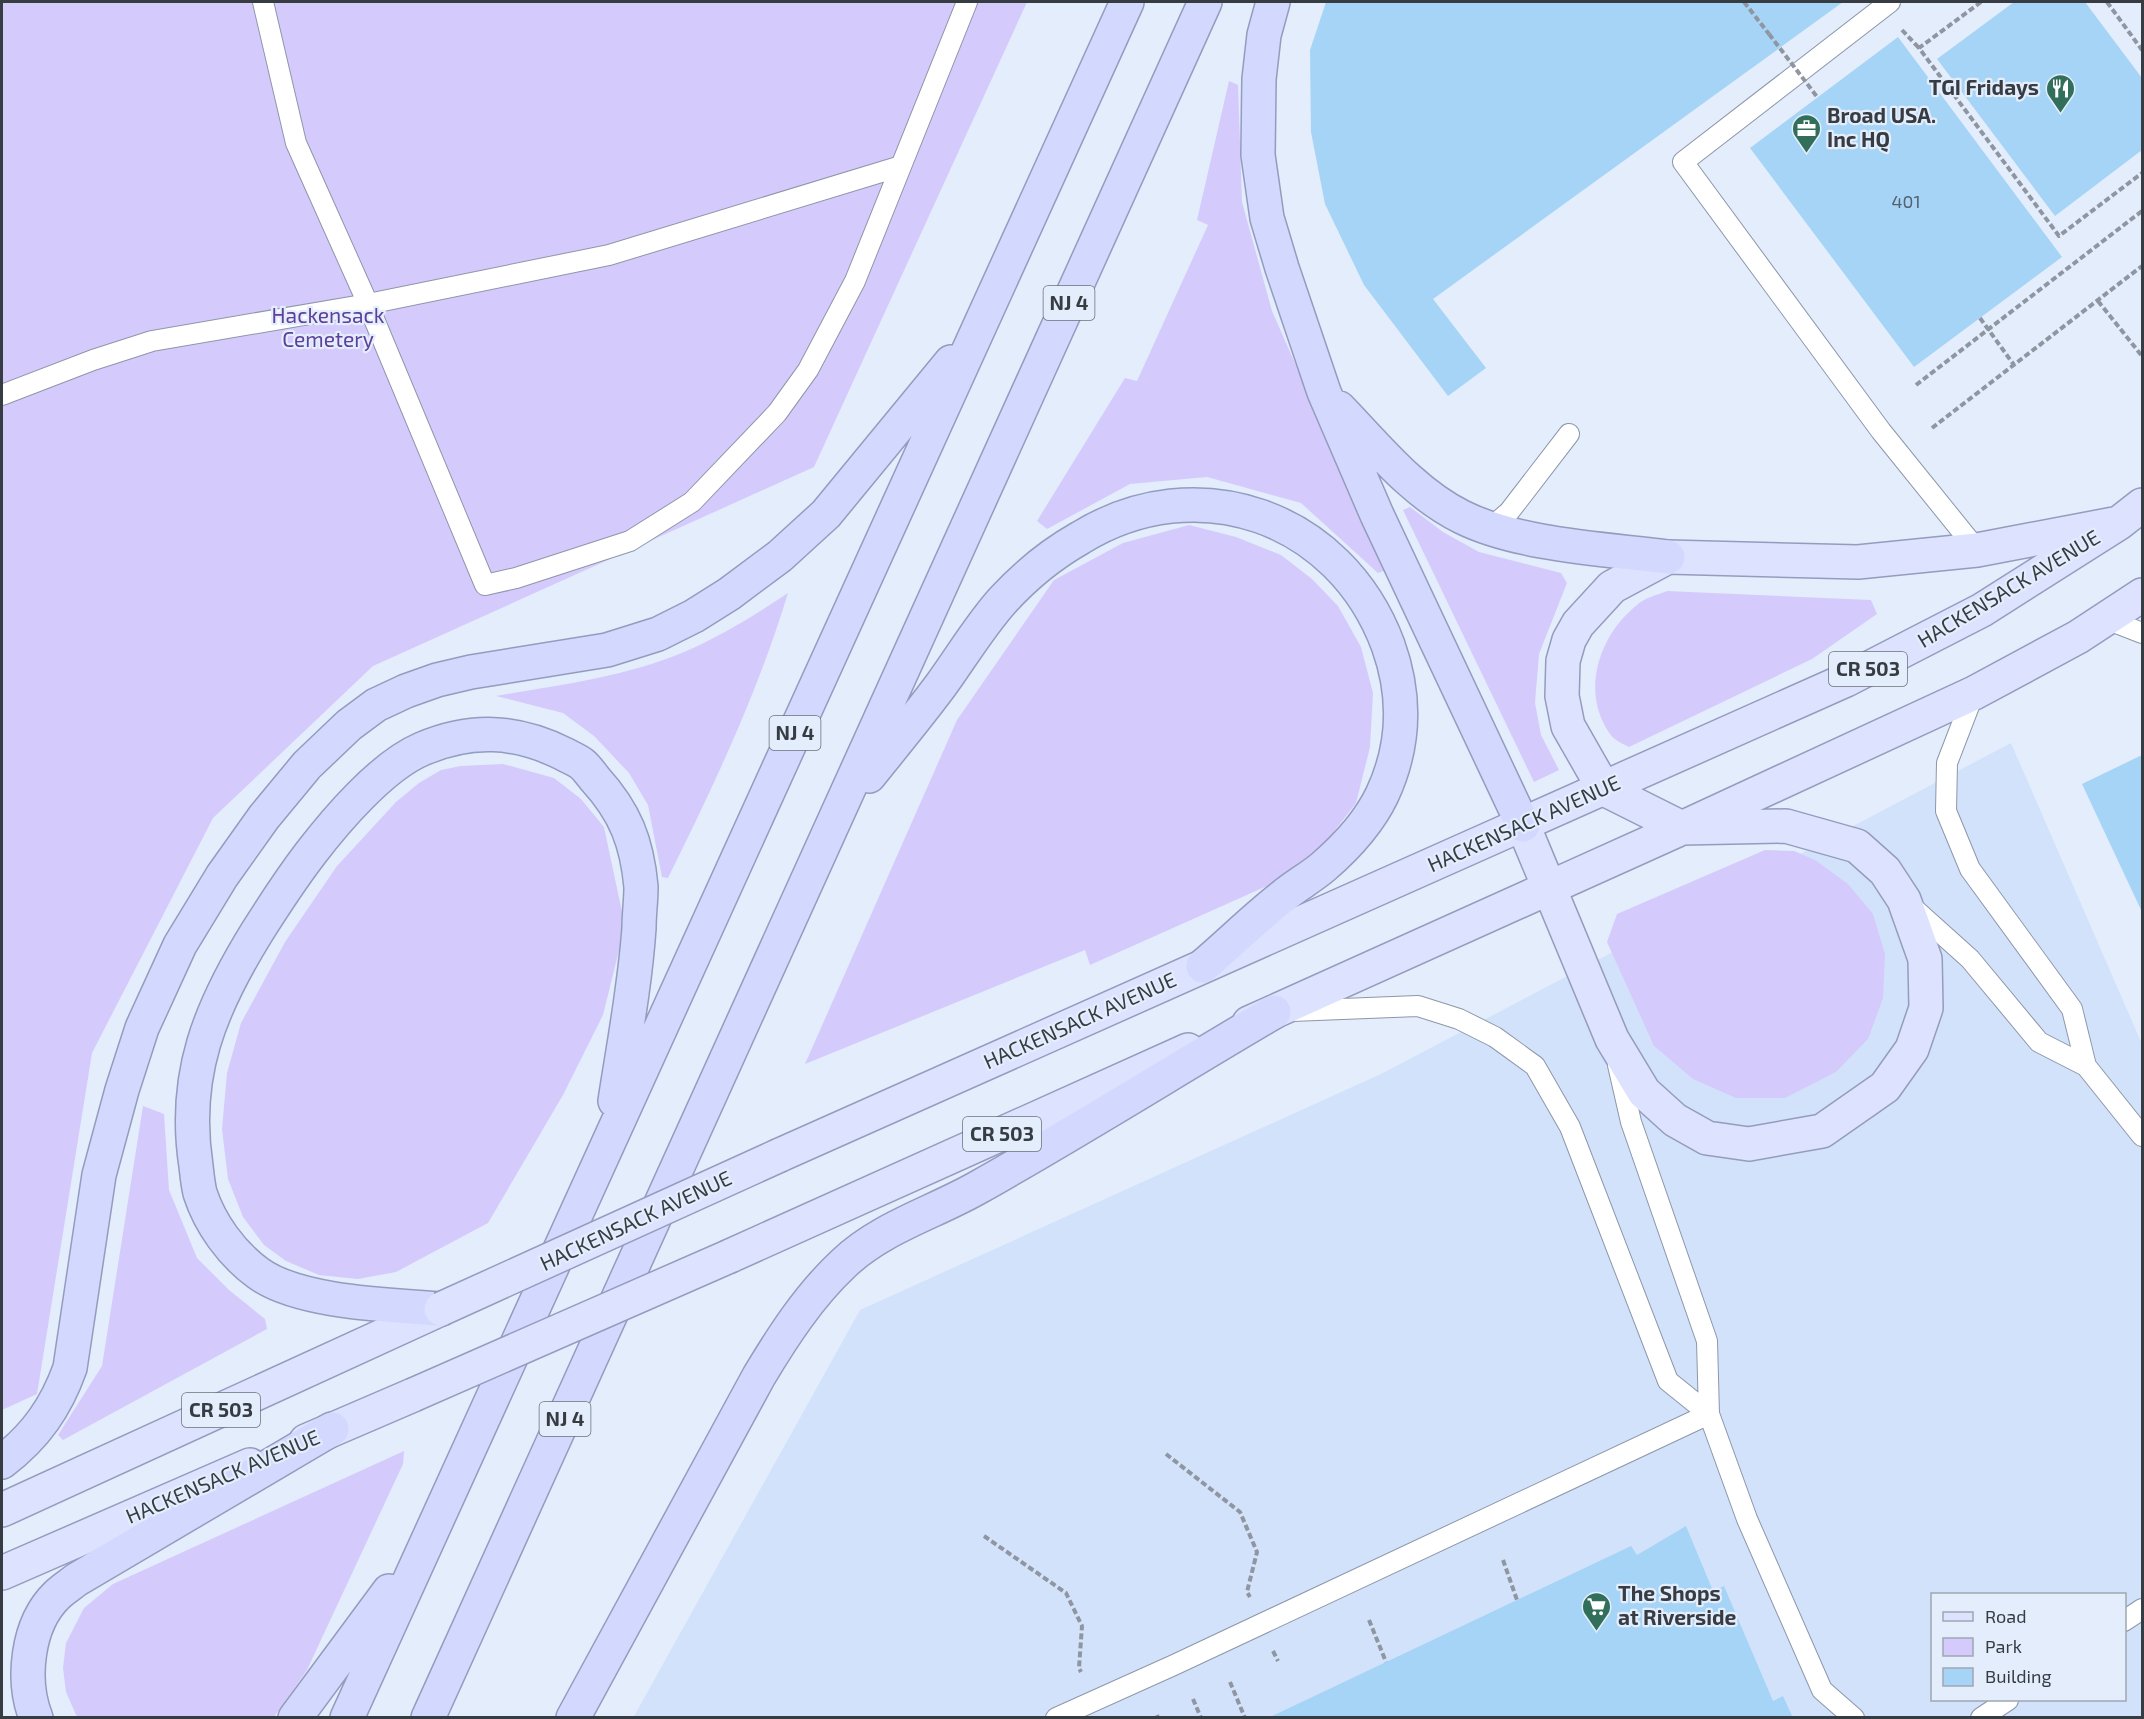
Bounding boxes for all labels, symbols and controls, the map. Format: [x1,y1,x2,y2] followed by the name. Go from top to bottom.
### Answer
[2044,72,2076,114] restaurant icon: TGI Fridays
[1929,74,2039,100] place label: TGI Fridays
[1827,102,1936,152] place label: Broad USA. Inc HQ
[1790,112,1822,154] office icon: Broad USA. Inc HQ
[1891,190,1921,212] house number: 401
[1044,286,1094,320] road number: NJ 4
[272,302,385,351] park label: Hackensack Cemetery
[1912,523,2104,652] street label: HACKENSACK AVENUE
[1829,652,1907,686] road number: CR 503
[770,716,820,750] road number: NJ 4
[1423,769,1624,876] street label: HACKENSACK AVENUE
[979,966,1180,1073] street label: HACKENSACK AVENUE
[963,1117,1041,1151] road number: CR 503
[536,1164,735,1275] street label: HACKENSACK AVENUE
[182,1393,260,1427] road number: CR 503
[540,1402,590,1436] road number: NJ 4
[122,1423,323,1528] street label: HACKENSACK AVENUE
[1618,1580,1736,1629] place label: The Shops at Riverside
[1581,1590,1613,1632] supermarket icon: The Shops at Riverside
[1931,1593,2126,1701] legend
[1985,1605,2026,1627] text: Road
[1985,1635,2022,1657] text: Park
[1985,1665,2052,1687] text: Building

